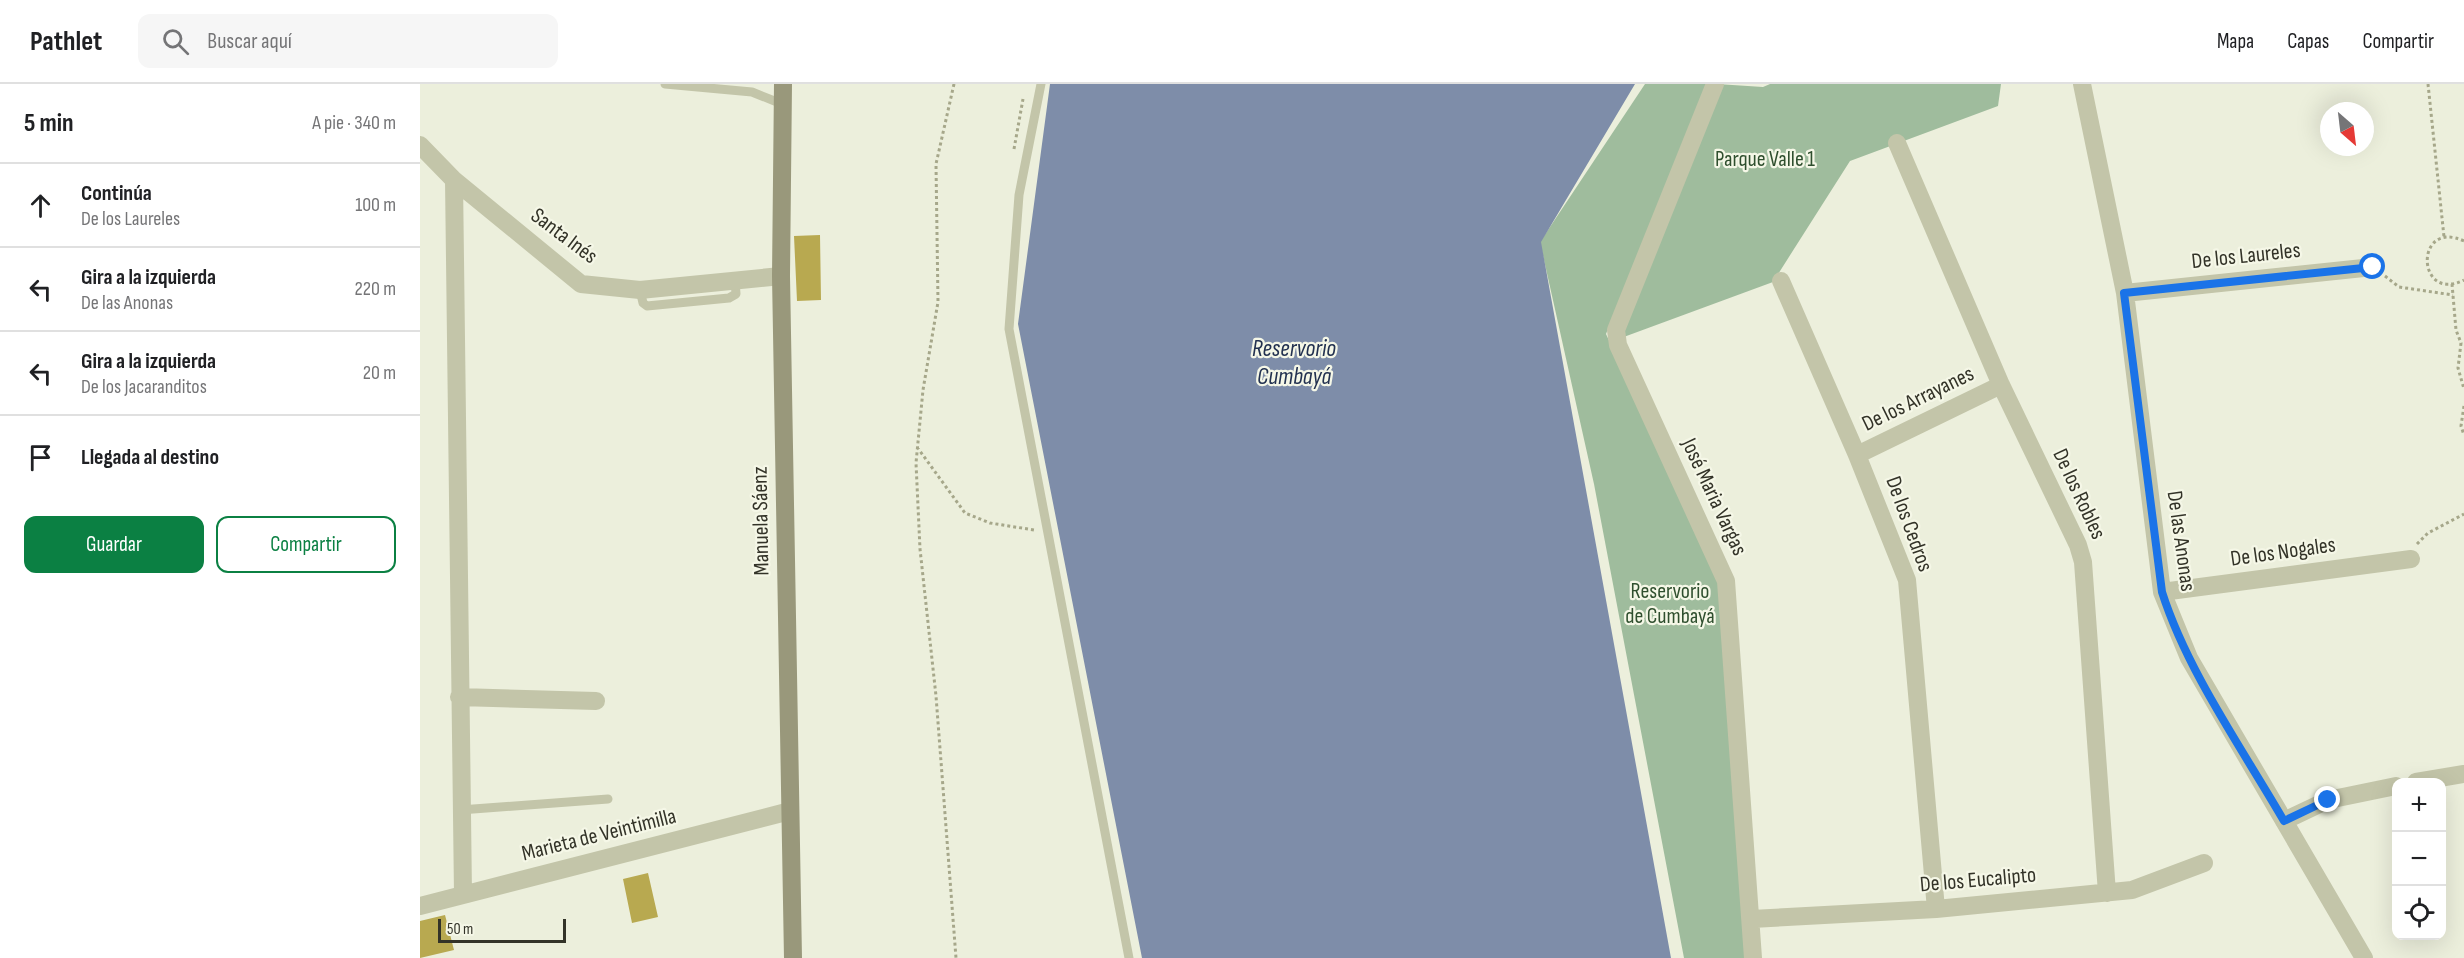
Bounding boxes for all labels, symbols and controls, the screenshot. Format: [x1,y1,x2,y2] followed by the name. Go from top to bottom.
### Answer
[138,14,558,68] search box
[30,25,102,58] text: Pathlet
[159,25,192,58] icon: search
[207,28,292,55] text: Buscar aquí
[2217,29,2254,54] text: Mapa
[2287,29,2329,54] text: Capas
[2362,29,2434,54] text: Compartir
[2320,102,2374,156] north arrow
[24,108,74,139] text: 5 min
[312,111,396,135] text: A pie · 340 m
[1715,146,1815,173] park label: Parque Valle 1
[81,180,152,207] text: Continúa
[24,189,57,222] icon: ahead
[355,193,396,217] text: 100 m
[525,202,603,270] street label: Santa Inés
[81,207,180,231] text: De los Laureles
[2190,237,2302,275] street label: De los Laureles
[2359,253,2385,279] route start
[81,264,216,291] text: Gira a la izquierda
[24,273,57,306] icon: left
[355,277,396,301] text: 220 m
[81,291,173,315] text: De las Anonas
[1252,334,1336,391] water label: Reservorio Cumbayá
[81,348,216,375] text: Gira a la izquierda
[24,357,57,390] icon: left
[1858,360,1978,438] street label: De los Arrayanes
[363,361,396,385] text: 20 m
[81,375,207,399] text: De los Jacaranditos
[1675,433,1753,560] street label: José Maria Vargas
[24,441,57,474] icon: arrive
[81,444,219,471] text: Llegada al destino
[2046,444,2112,544] street label: De los Robles
[747,466,775,576] street label: Manuela Sáenz
[1879,473,1939,575] street label: De los Cedros
[2161,489,2201,593] street label: De las Anonas
[24,516,204,573] button: Guardar
[216,516,396,573] button: Compartir
[2229,531,2337,573] street label: De los Nogales
[1625,578,1715,630] park label: Reservorio de Cumbayá
[2392,778,2446,940] map controls
[2392,778,2446,832] button: +
[2314,786,2340,812] route end
[519,803,679,867] street label: Marieta de Veintimilla
[2392,832,2446,886] button: −
[1919,861,2037,899] street label: De los Eucalipto
[2392,886,2446,940] button: locate
[438,916,566,944] scale bar
[447,920,473,939] text: 50 m

